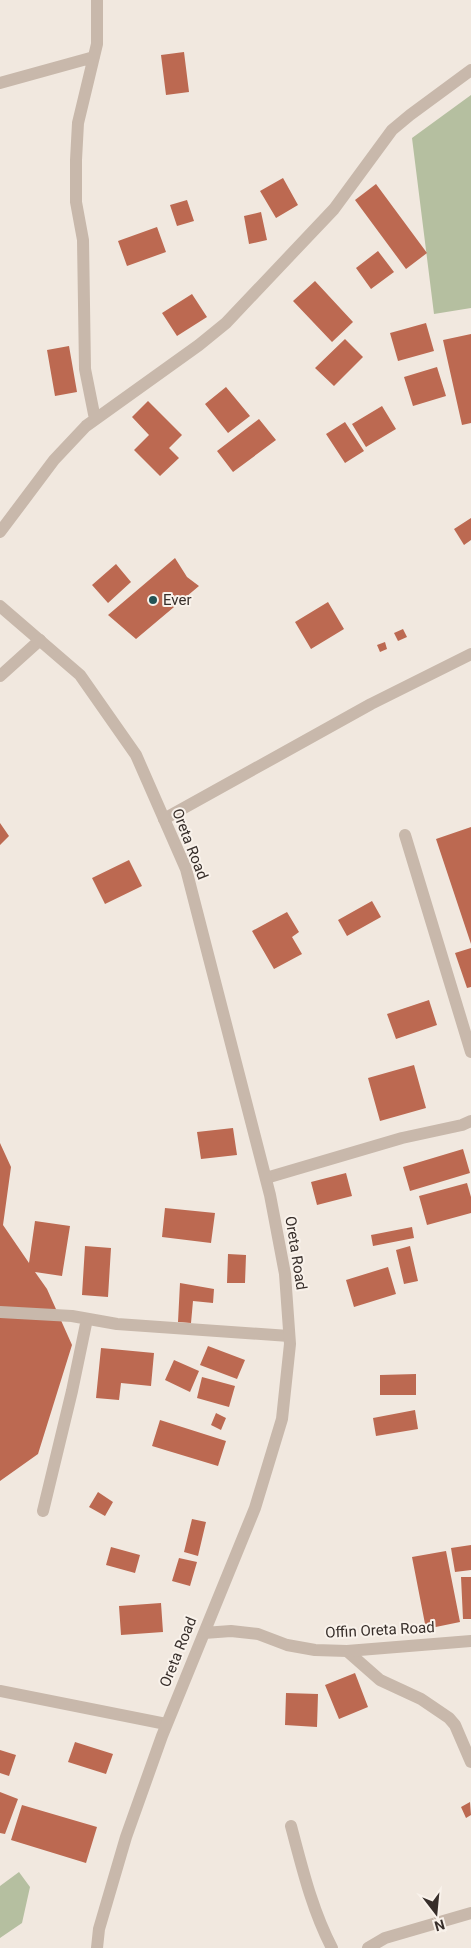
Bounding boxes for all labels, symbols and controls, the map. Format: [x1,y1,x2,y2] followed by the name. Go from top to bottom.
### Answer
[163,591,192,609] place label: Ever
[147,594,159,606] marker: Ever
[168,806,212,882] street label: Oreta Road
[281,1215,311,1291] street label: Oreta Road
[156,1614,200,1690] street label: Oreta Road
[325,1618,435,1642] street label: Offin Oreta Road
[411,1888,461,1938] north arrow
[433,1916,447,1935] text: N

